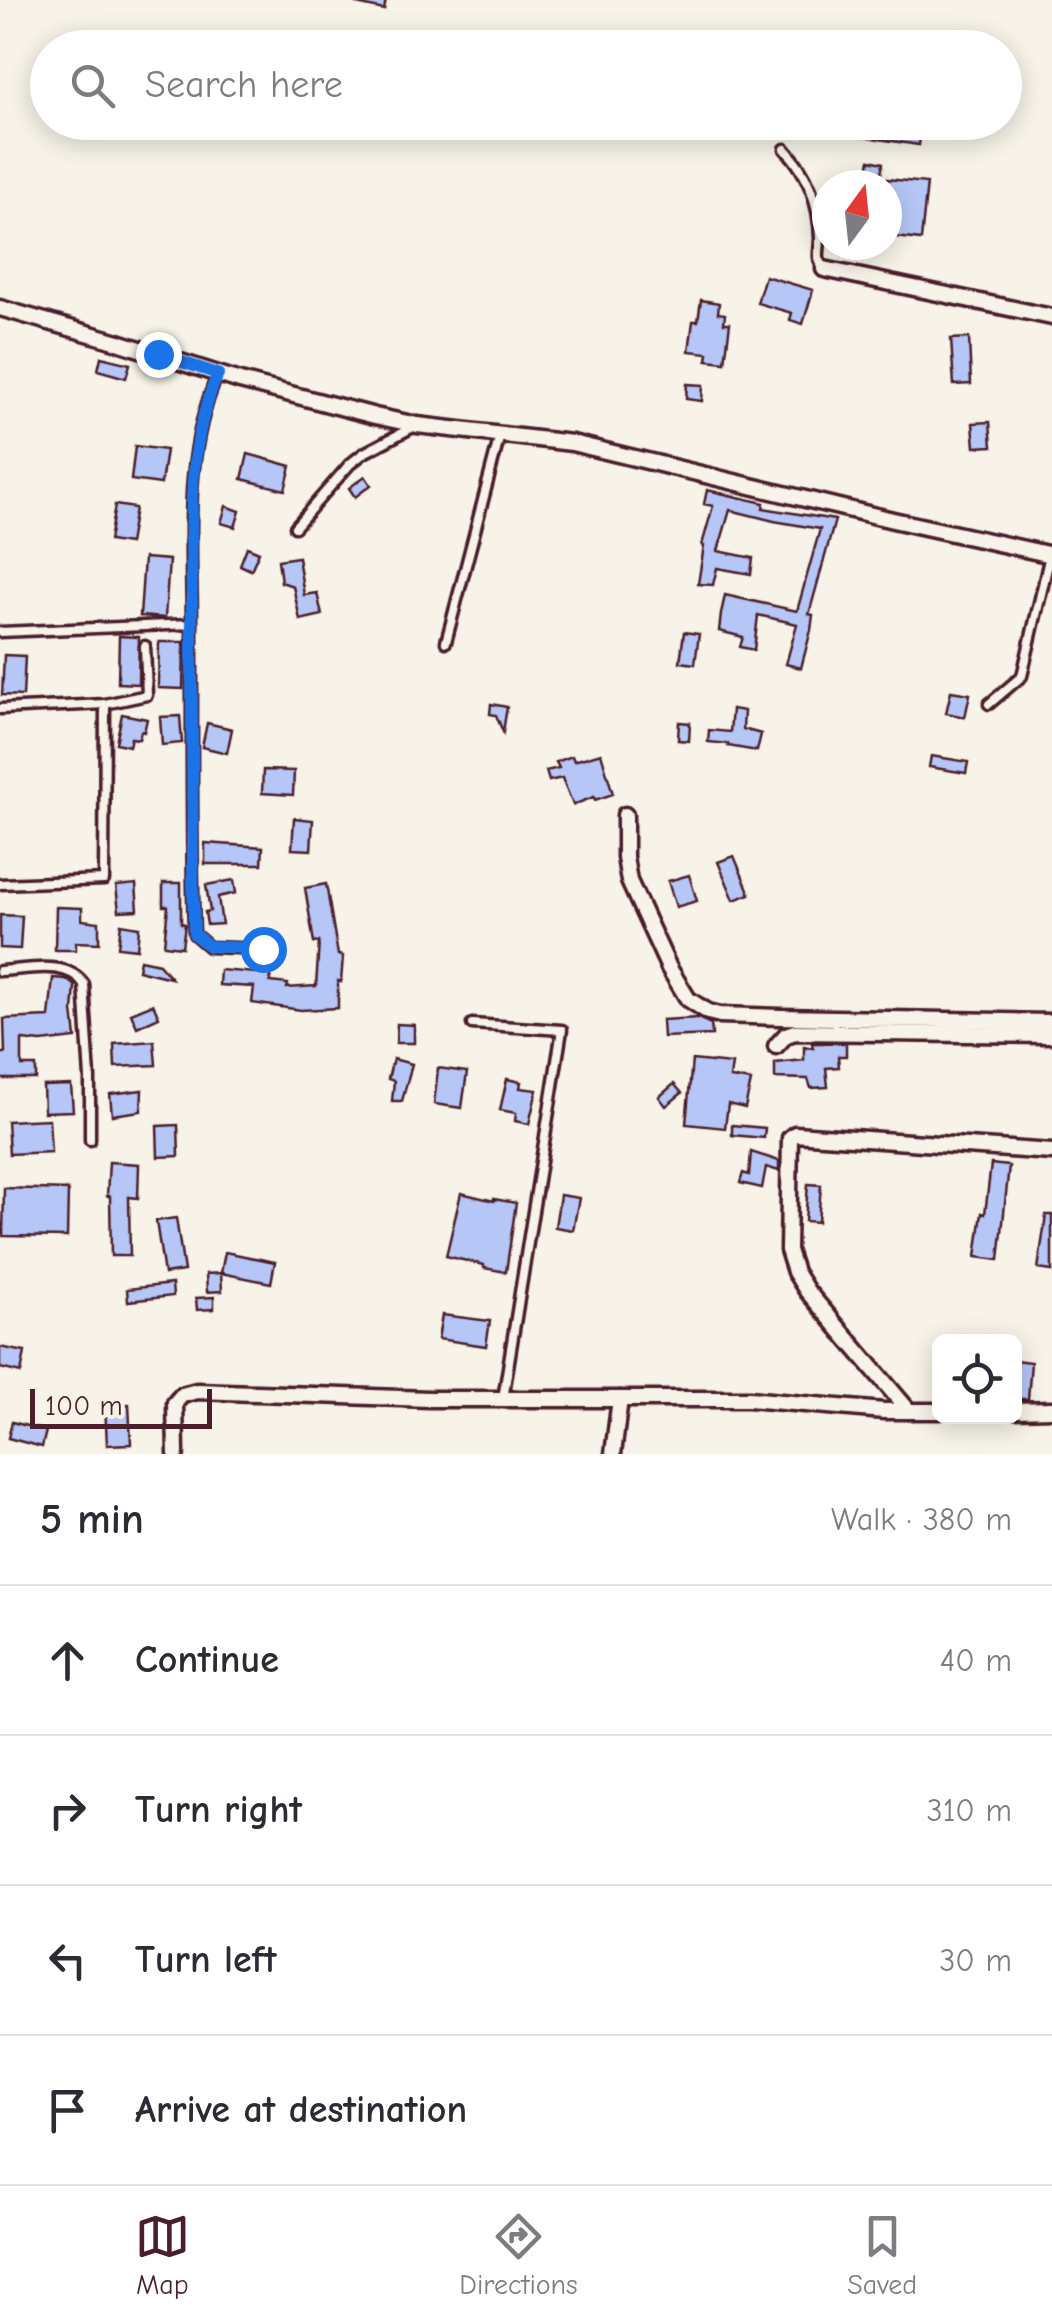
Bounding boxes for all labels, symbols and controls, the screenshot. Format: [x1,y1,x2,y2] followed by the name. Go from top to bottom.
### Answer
[30,30,1022,140] search box
[65,58,120,113] icon: search
[145,63,343,107] text: Search here
[812,170,902,260] north arrow
[136,332,182,378] route end
[241,927,287,973] route start
[932,1334,1022,1424] map controls
[932,1334,1022,1424] button: locate
[30,1384,212,1428] scale bar
[45,1390,123,1422] text: 100 m
[40,1495,144,1544] text: 5 min
[831,1501,1012,1538] text: Walk · 380 m
[40,1633,95,1688] icon: ahead
[135,1638,279,1682] text: Continue
[940,1642,1012,1679] text: 40 m
[40,1783,95,1838] icon: right
[135,1788,302,1832] text: Turn right
[926,1792,1012,1829] text: 310 m
[40,1933,95,1988] icon: left
[135,1938,276,1982] text: Turn left
[939,1942,1012,1979] text: 30 m
[40,2083,95,2138] icon: arrive
[135,2088,467,2132] text: Arrive at destination
[135,2209,190,2301] tab: Map
[459,2209,578,2301] tab: Directions
[847,2209,917,2301] tab: Saved

